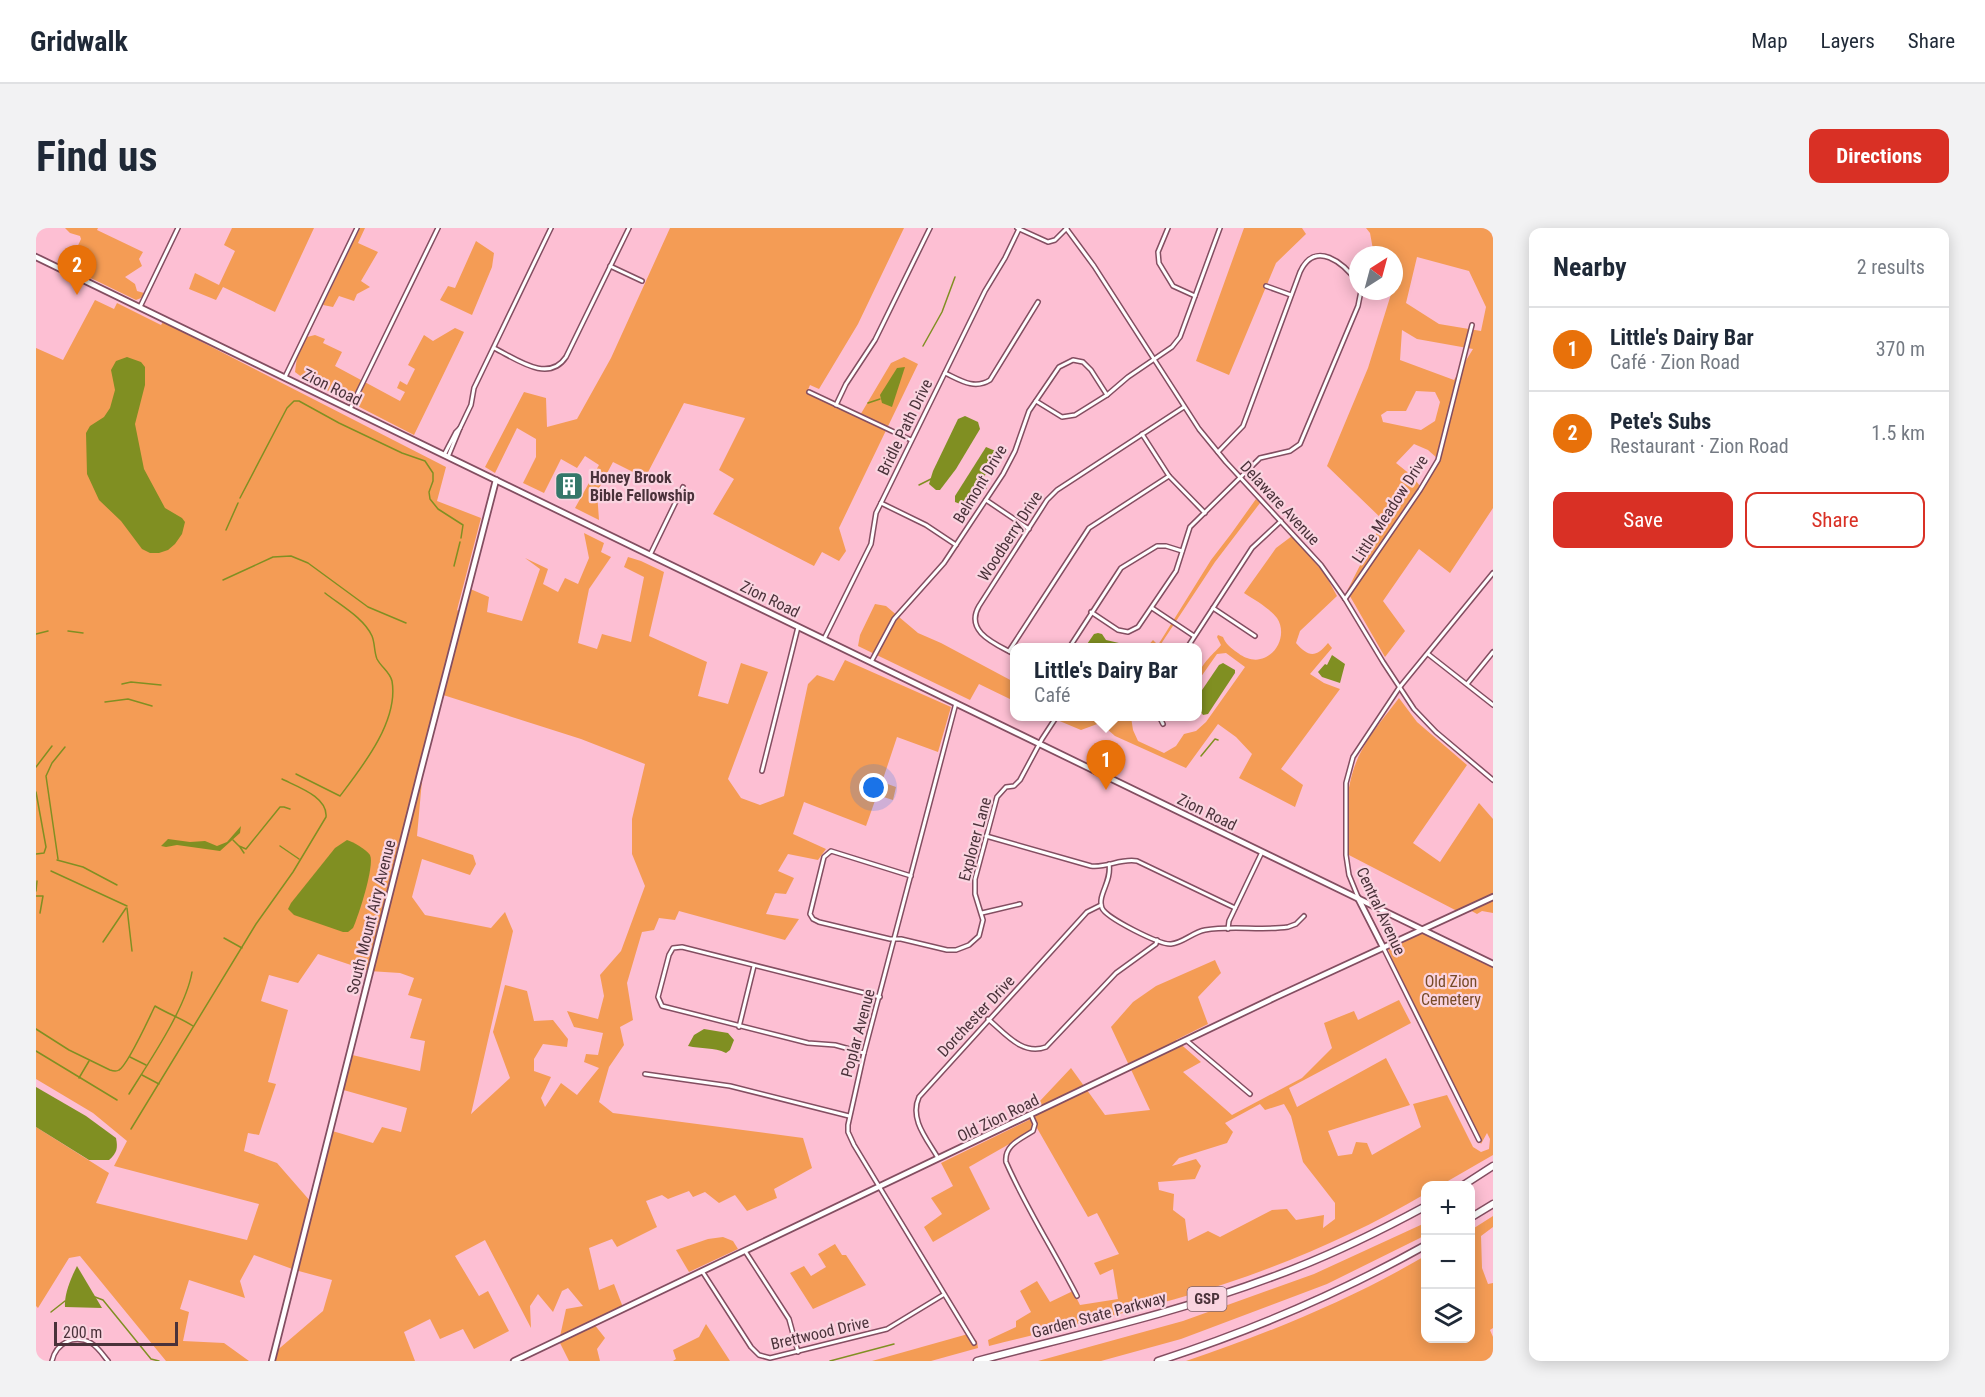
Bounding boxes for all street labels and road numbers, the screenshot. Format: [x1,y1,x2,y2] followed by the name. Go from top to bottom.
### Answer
[299,365,365,409] street label: Zion Road
[874,376,936,478] street label: Bridle Path Drive
[949,441,1011,527] street label: Belmont Drive
[1348,451,1432,567] street label: Little Meadow Drive
[1236,457,1324,549] street label: Delaware Avenue
[974,487,1046,585] street label: Woodberry Drive
[737,577,803,621] street label: Zion Road
[1174,790,1240,834] street label: Zion Road
[955,795,995,883] street label: Explorer Lane
[343,838,399,996] street label: South Mount Airy Avenue
[1352,864,1410,958] street label: Central Avenue
[933,971,1019,1061] street label: Dorchester Drive
[837,987,879,1079] street label: Poplar Avenue
[954,1090,1042,1146] street label: Old Zion Road
[1188,1287,1226,1311] road number: GSP
[1030,1288,1169,1342] street label: Garden State Parkway
[769,1312,871,1354] street label: Brettwood Drive

